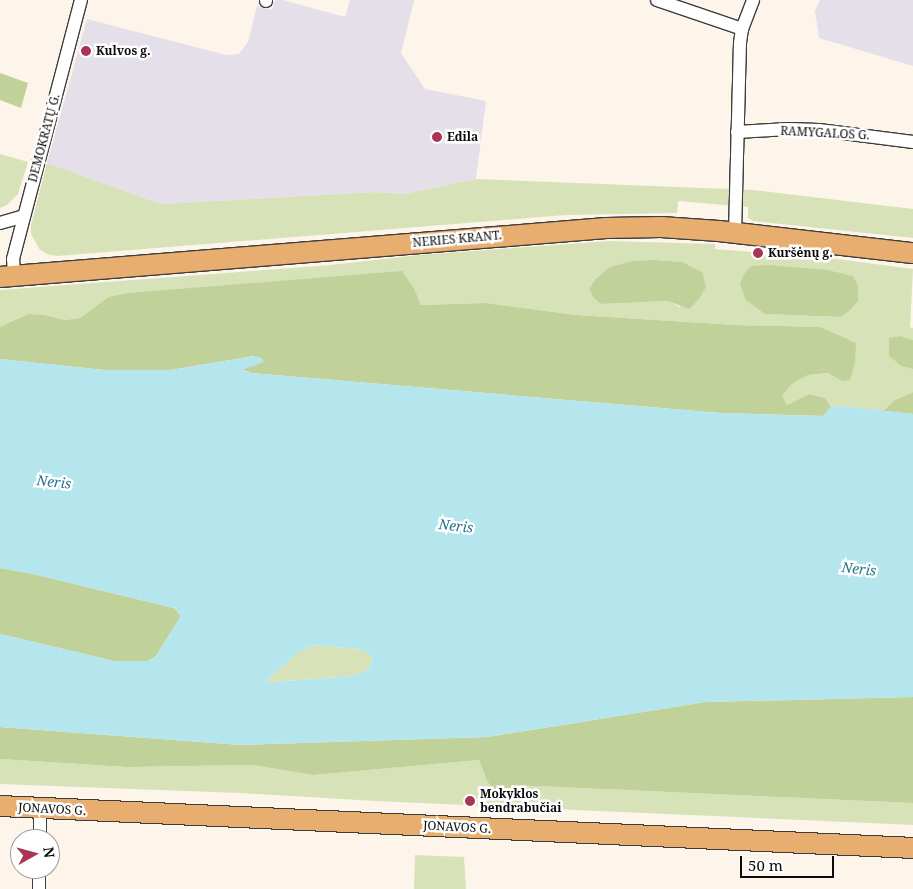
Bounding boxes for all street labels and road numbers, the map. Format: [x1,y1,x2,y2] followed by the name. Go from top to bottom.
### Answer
[25,92,63,184] street label: DEMOKRATŲ G.
[780,123,870,143] street label: RAMYGALOS G.
[412,228,502,250] street label: NERIES KRANT.
[18,800,86,818] street label: JONAVOS G.
[423,818,491,836] street label: JONAVOS G.

